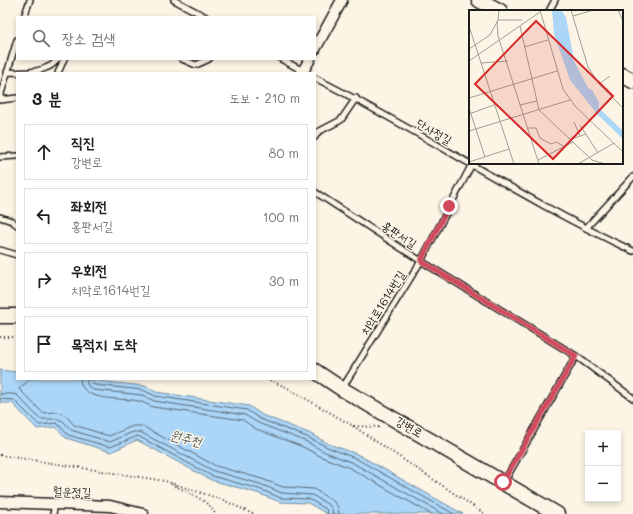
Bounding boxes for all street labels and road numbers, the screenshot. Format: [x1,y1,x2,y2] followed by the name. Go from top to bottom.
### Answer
[414,115,456,148] street label: 단사정길
[379,217,420,252] street label: 홍판서길
[356,267,409,338] street label: 치악로1614번길
[393,412,426,440] street label: 강변로
[52,482,92,500] street label: 월운정길

